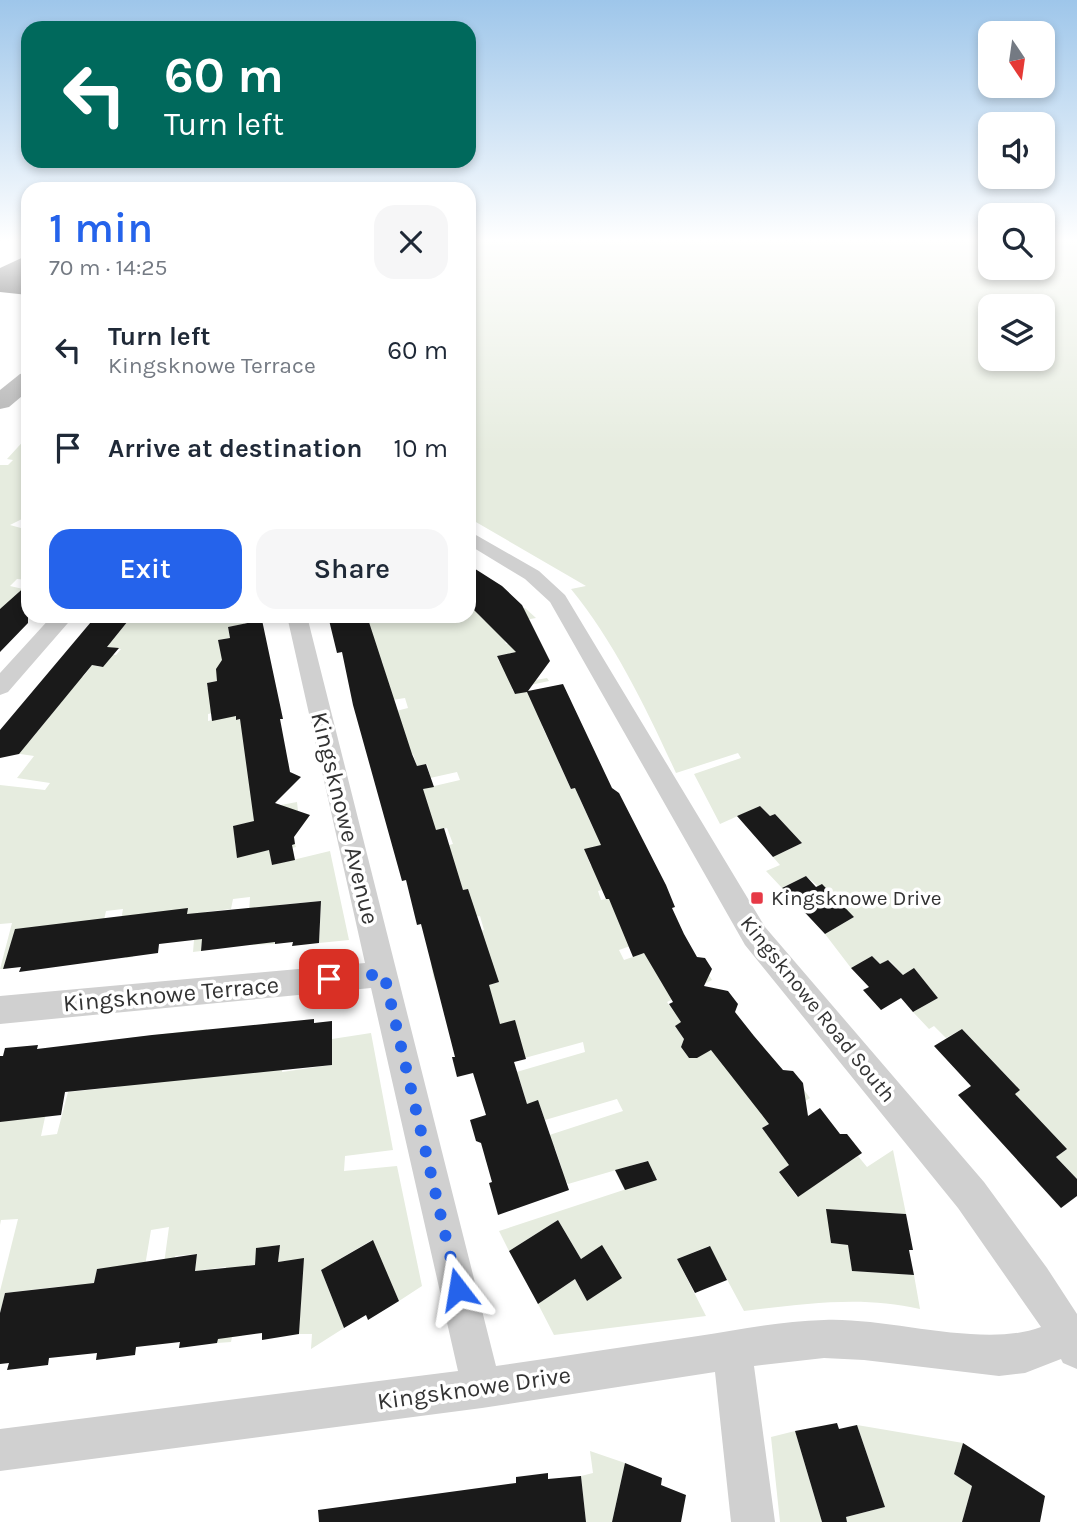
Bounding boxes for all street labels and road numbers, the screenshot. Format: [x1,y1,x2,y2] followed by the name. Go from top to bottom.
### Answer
[305,709,385,927] street label: Kingsknowe Avenue
[736,911,900,1107] street label: Kingsknowe Road South
[62,971,280,1017] street label: Kingsknowe Terrace
[376,1361,572,1415] street label: Kingsknowe Drive

